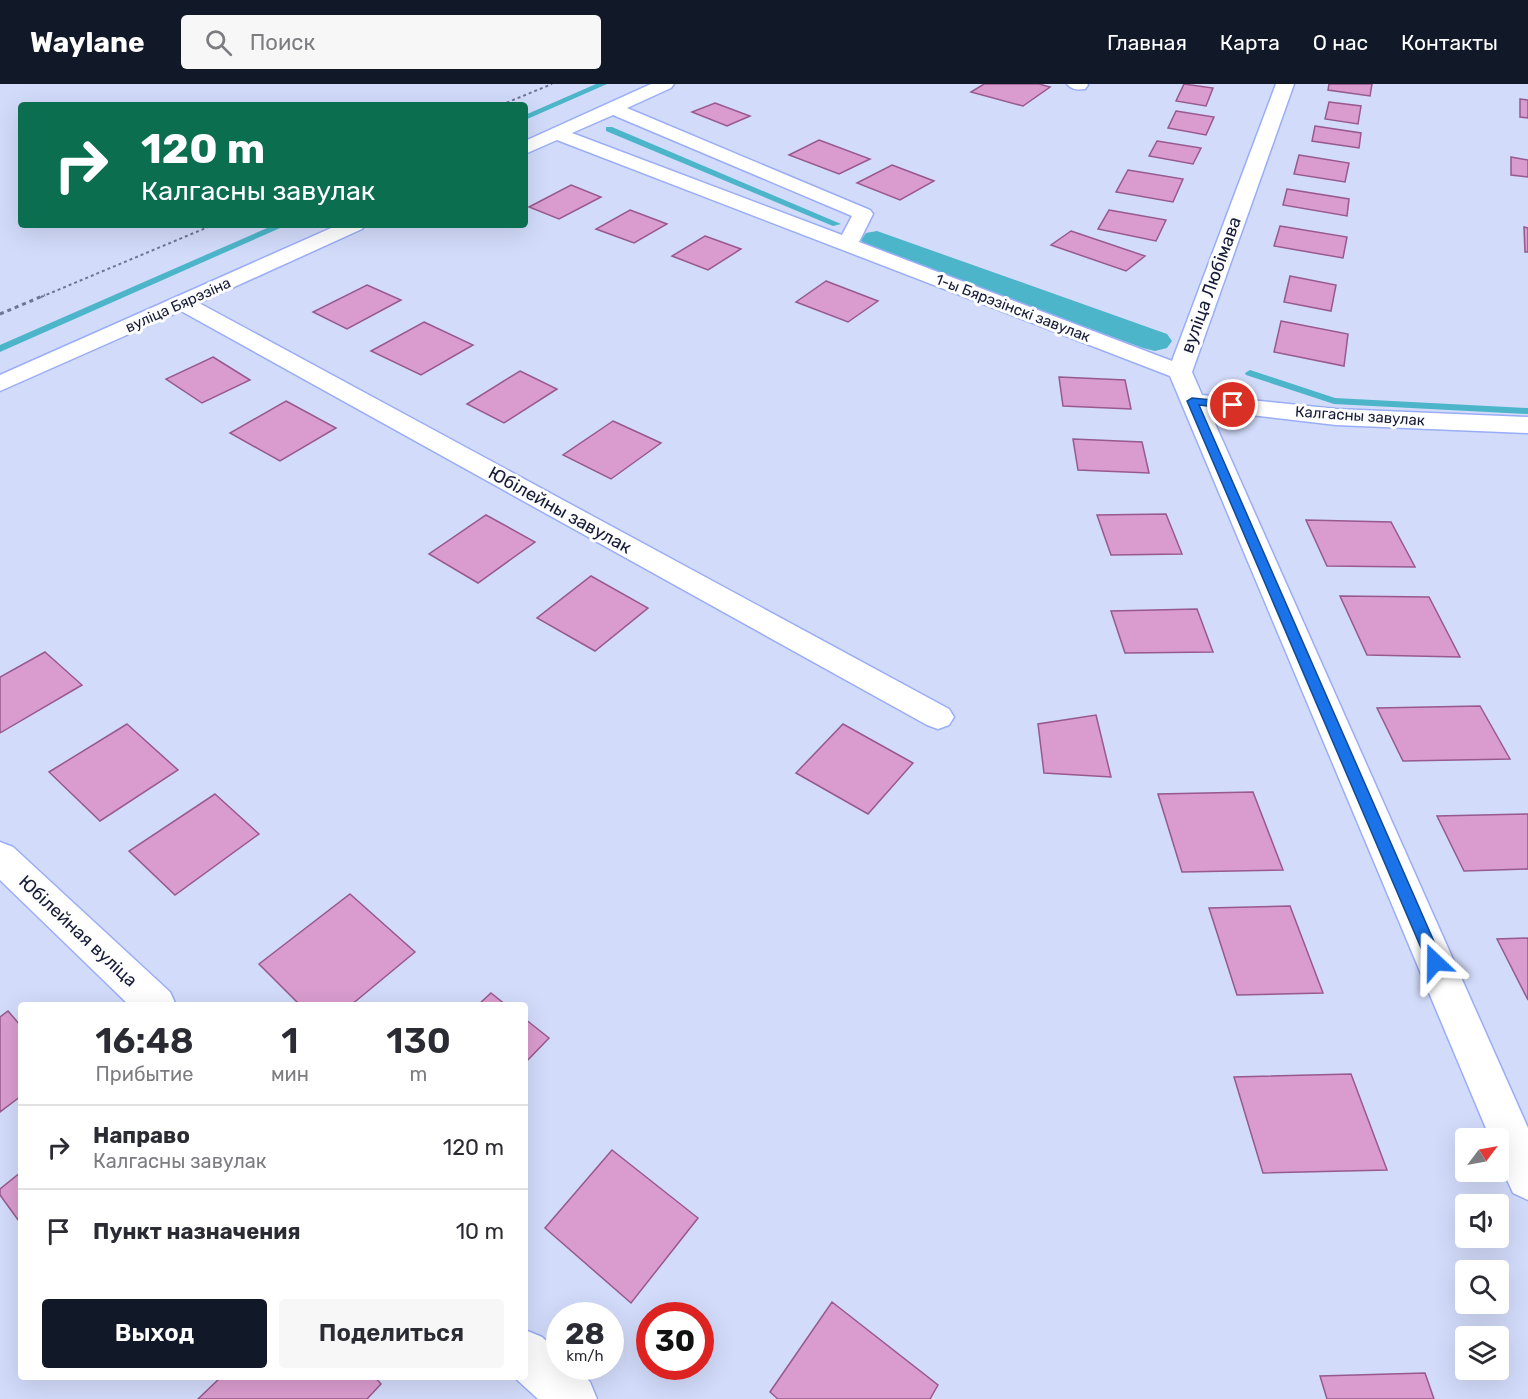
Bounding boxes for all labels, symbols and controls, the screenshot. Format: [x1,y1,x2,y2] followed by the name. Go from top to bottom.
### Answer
[181,15,601,69] search box
[30,26,145,59] text: Waylane
[202,26,235,59] icon: search
[250,29,315,56] text: Поиск
[1107,30,1187,55] text: Главная
[1220,30,1280,55] text: Карта
[1313,30,1368,55] text: О нас
[1401,30,1498,55] text: Контакты
[141,124,265,174] text: 120 m
[42,126,120,204] icon: right
[141,175,375,207] text: Калгасны завулак
[1176,214,1246,356] street label: вуліца Любімава
[933,270,1093,346] street label: 1-ы Бярэзінскі завулак
[123,274,233,336] street label: вуліца Бярэзіна
[1207,379,1258,430] pin
[1216,388,1249,421] icon: arrive
[1294,402,1426,430] street label: Калгасны завулак
[485,462,636,559] street label: Юбілейны завулак
[14,871,142,991] street label: Юбілейная вуліца
[1403,930,1467,994] position arrow
[95,1019,194,1062] text: 16:48
[281,1019,299,1062] text: 1
[386,1019,451,1062] text: 130
[96,1062,193,1086] text: Прибытие
[271,1062,309,1086] text: мин
[410,1062,427,1086] text: m
[93,1122,190,1149] text: Направо
[1455,1128,1509,1182] north arrow
[1455,1128,1509,1380] map controls
[42,1131,75,1164] icon: right
[443,1134,504,1161] text: 120 m
[93,1149,267,1173] text: Калгасны завулак
[1455,1194,1509,1248] button: sound
[42,1215,75,1248] icon: arrive
[93,1218,301,1245] text: Пункт назначения
[456,1218,504,1245] text: 10 m
[1455,1260,1509,1314] button: search
[42,1299,267,1368] button: Выход
[279,1299,504,1368] button: Поделиться
[636,1302,714,1380] speed limit sign: 30
[565,1316,605,1352] text: 28
[1455,1326,1509,1380] button: layers
[566,1347,604,1365] text: km/h

